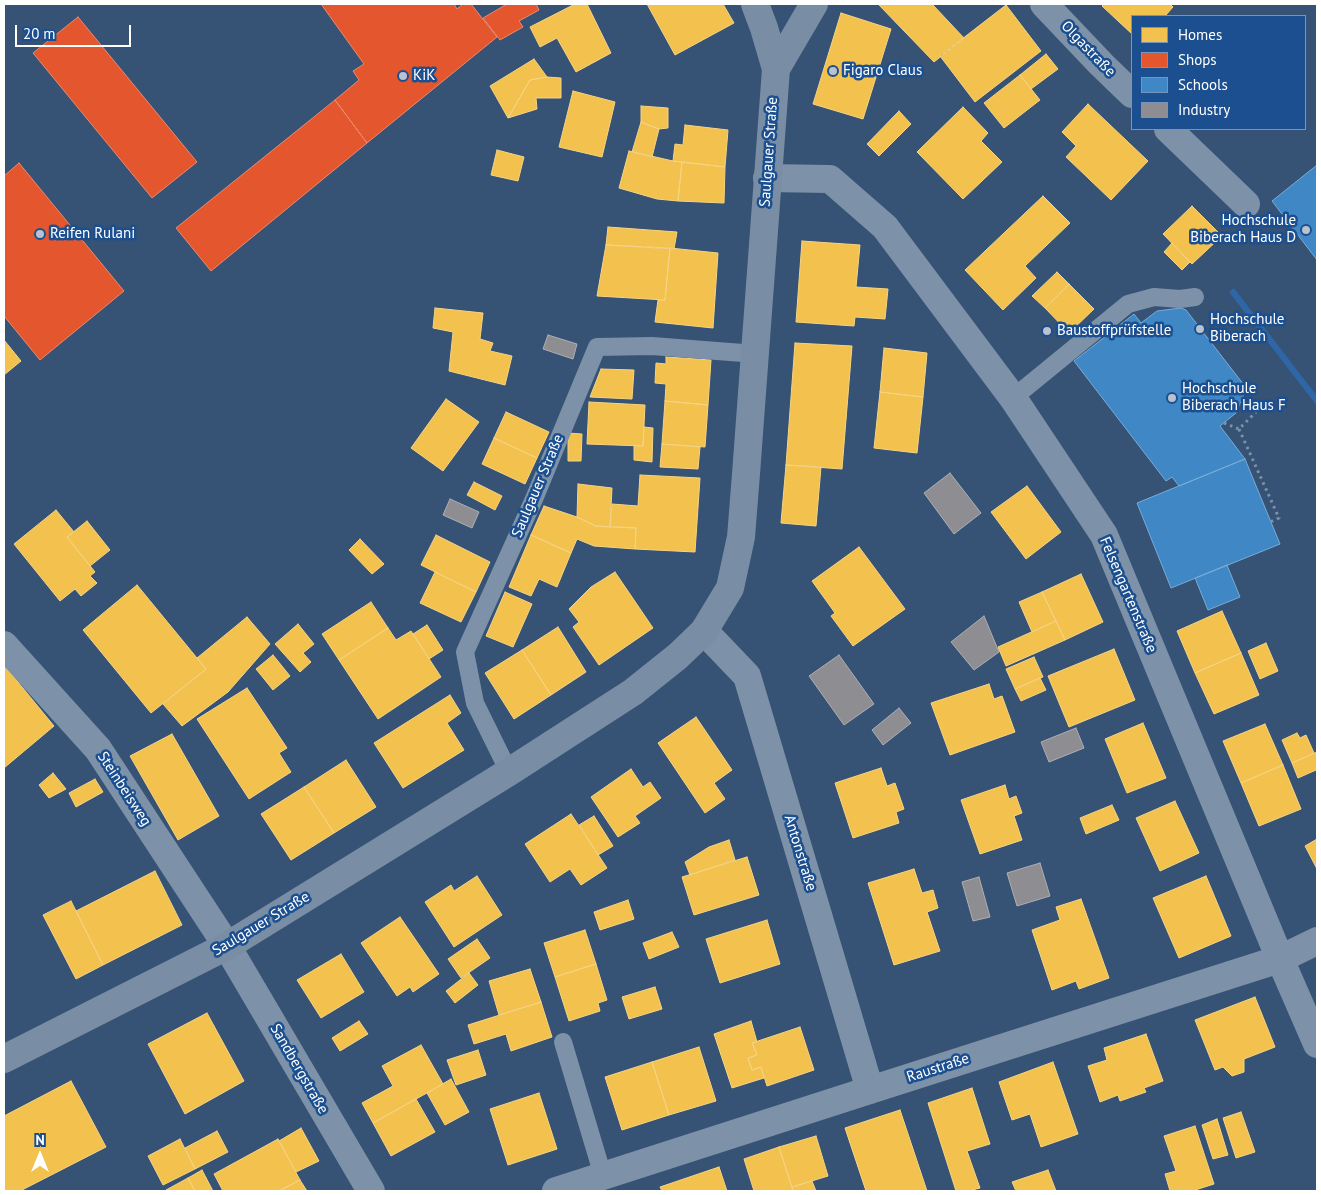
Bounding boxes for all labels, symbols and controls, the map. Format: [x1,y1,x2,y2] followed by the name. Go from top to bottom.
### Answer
[18,15,134,47] scale bar
[1131,15,1306,130] legend
[1057,17,1119,81] street label: Olgastraße
[23,24,56,43] text: 20 m
[1178,25,1222,44] text: Homes
[1178,50,1217,69] text: Shops
[843,62,922,80] place label: Figaro Claus
[827,65,839,77] marker: Figaro Claus
[413,67,435,85] place label: KiK
[397,70,409,82] marker: KiK
[1178,75,1228,94] text: Schools
[756,96,782,208] street label: Saulgauer Straße
[1178,100,1230,119] text: Industry
[1190,212,1296,247] place label: Hochschule Biberach Haus D
[1300,224,1312,236] marker: Hochschule Biberach Haus D
[50,225,135,243] place label: Reifen Rulani
[34,228,46,240] marker: Reifen Rulani
[1210,311,1284,346] place label: Hochschule Biberach
[1057,322,1171,340] place label: Baustoffprüfstelle
[1194,323,1206,335] marker: Hochschule Biberach
[1041,325,1053,337] marker: Baustoffprüfstelle
[1182,380,1286,415] place label: Hochschule Biberach Haus F
[1166,392,1178,404] marker: Hochschule Biberach Haus F
[508,432,568,540] street label: Saulgauer Straße
[1095,534,1161,656] street label: Felsengartenstraße
[93,748,155,830] street label: Steinbeisweg
[780,813,820,893] street label: Antonstraße
[209,888,313,960] street label: Saulgauer Straße
[266,1021,332,1117] street label: Sandbergstraße
[904,1049,972,1087] street label: Raustraße
[15,1130,65,1180] north arrow
[35,1131,45,1149] text: N

